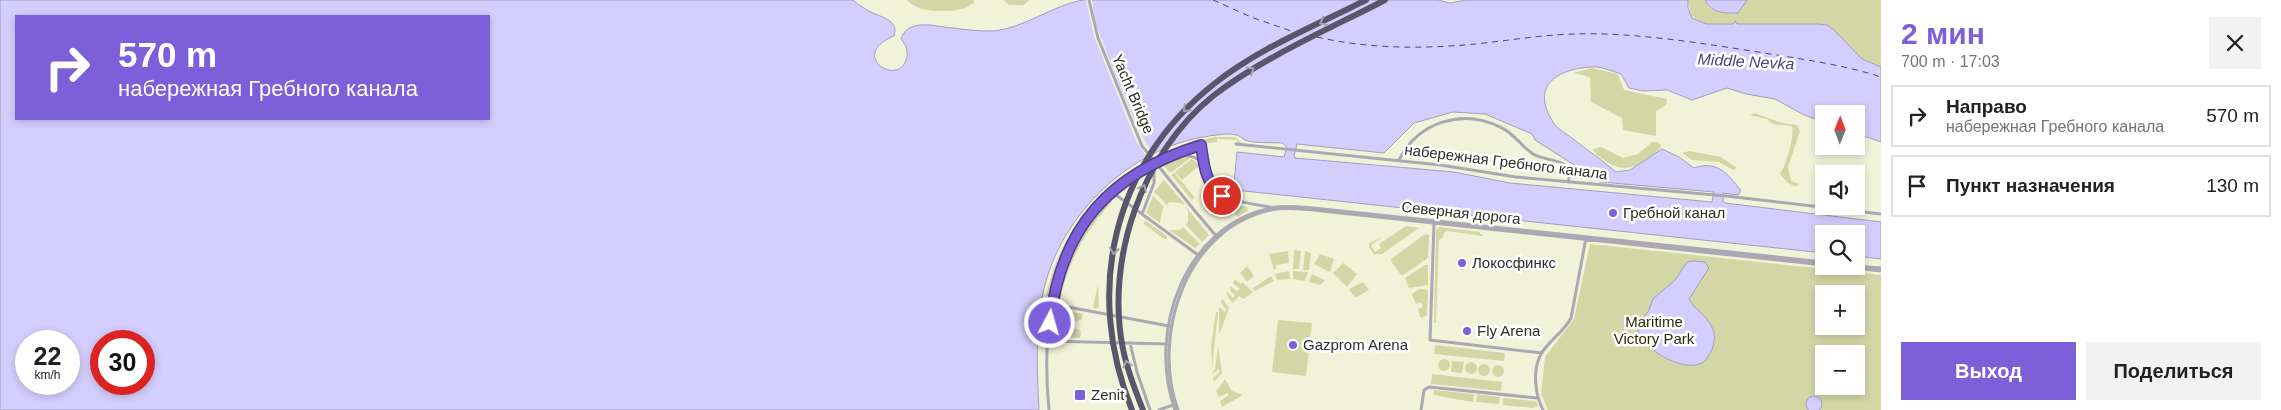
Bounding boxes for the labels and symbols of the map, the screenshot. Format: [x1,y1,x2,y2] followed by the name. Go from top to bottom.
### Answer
[1319,16,1328,26] one-way arrow
[1697,50,1795,73] water label: Middle Nevka
[1109,51,1158,136] street label: Yacht Bridge
[1246,66,1255,76] one-way arrow
[1183,103,1192,112] one-way arrow
[1815,105,1865,155] north arrow
[1404,141,1609,182] street label: набережная Гребного канала
[1201,175,1243,217] pin
[1137,184,1147,193] one-way arrow
[1401,198,1522,227] street label: Северная дорога
[1623,204,1725,221] place label: Гребной канал
[1607,207,1619,219] marker: Гребной канал
[1109,247,1119,255] one-way arrow
[1472,254,1556,271] place label: Локосфинкс
[1456,257,1468,269] marker: Локосфинкс
[1023,296,1075,348] position arrow
[1614,313,1695,347] park label: Maritime Victory Park
[1477,322,1541,339] place label: Fly Arena
[1461,325,1473,337] marker: Fly Arena
[90,330,155,395] speed limit sign: 30
[1303,336,1409,353] place label: Gazprom Arena
[1287,339,1299,351] marker: Gazprom Arena
[1122,359,1133,368] one-way arrow
[1091,386,1125,403] place label: Zenit
[1073,388,1087,402] marker: Zenit

